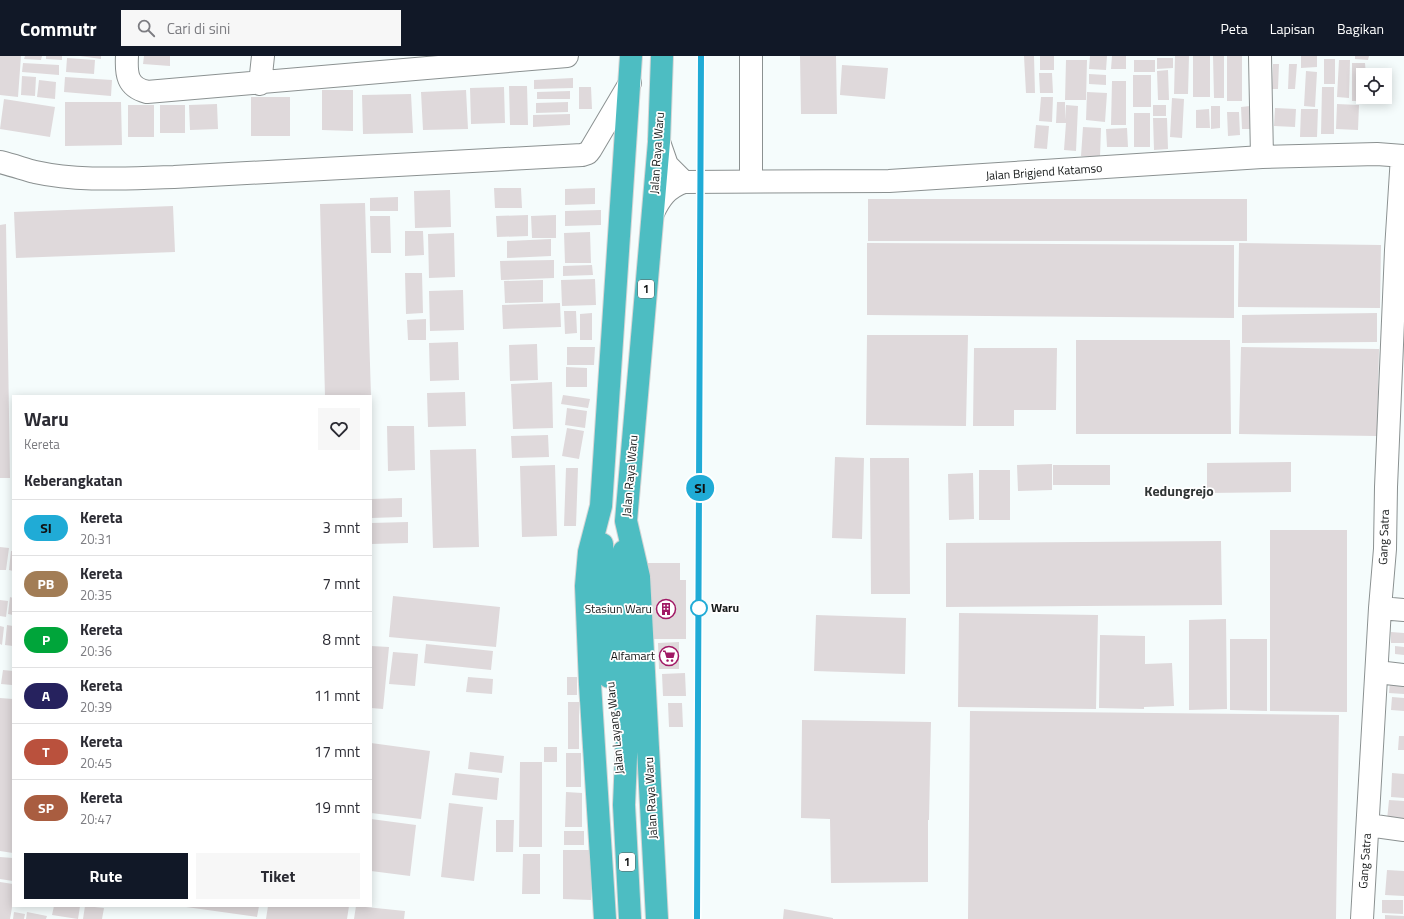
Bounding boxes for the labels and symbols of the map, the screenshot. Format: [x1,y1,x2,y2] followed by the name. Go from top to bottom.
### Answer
[644,111,669,195] street label: Jalan Raya Waru
[985,158,1103,185] street label: Jalan Brigjend Katamso
[638,280,654,298] road number: 1
[616,434,643,518] street label: Jalan Raya Waru
[682,475,718,501] line badge: SI
[1144,480,1214,501] district label: Kedungrejo
[1373,509,1394,565] street label: Gang Satra
[655,598,677,620] building icon: Stasiun Waru
[711,598,739,617] place label: Waru
[585,599,652,618] place label: Stasiun Waru
[690,599,708,617] marker: Waru
[658,645,680,667] supermarket icon: Alfamart
[611,646,656,665] place label: Alfamart
[600,681,629,775] street label: Jalan Layang Waru
[639,757,662,839] street label: Jalan Raya Waru
[1353,833,1376,889] street label: Gang Satra
[619,853,635,871] road number: 1

